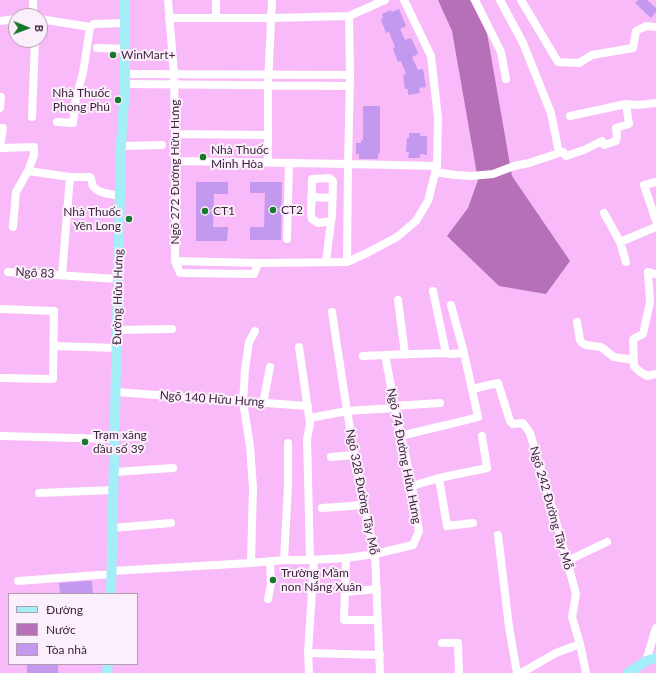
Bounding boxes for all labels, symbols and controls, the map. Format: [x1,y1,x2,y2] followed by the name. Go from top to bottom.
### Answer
[8,8,48,48] north arrow
[33,24,46,32] text: B
[121,48,175,62] place label: WinMart+
[108,50,118,60] marker: WinMart+
[52,86,110,114] place label: Nhà Thuốc Phong Phú
[113,95,123,105] marker: Nhà Thuốc Phong Phú
[168,100,182,244] street label: Ngõ 272 Đường Hữu Hưng
[211,143,269,171] place label: Nhà Thuốc Minh Hòa
[198,152,208,162] marker: Nhà Thuốc Minh Hòa
[281,203,303,217] place label: CT2
[213,204,235,218] place label: CT1
[63,205,121,233] place label: Nhà Thuốc Yên Long
[268,205,278,215] marker: CT2
[200,206,210,216] marker: CT1
[124,214,134,224] marker: Nhà Thuốc Yên Long
[110,249,126,345] street label: Đường Hữu Hưng
[15,265,55,281] street label: Ngõ 83
[384,387,424,525] street label: Ngõ 74 Đường Hữu Hưng
[159,388,265,410] street label: Ngõ 140 Hữu Hưng
[93,428,147,456] place label: Trạm xăng dầu số 39
[343,428,381,556] street label: Ngõ 328 Đường Tây Mỗ
[80,437,90,447] marker: Trạm xăng dầu số 39
[526,445,576,571] street label: Ngõ 242 Đường Tây Mỗ
[281,566,362,594] place label: Trường Mầm non Nắng Xuân
[268,575,278,585] marker: Trường Mầm non Nắng Xuân
[8,593,138,665] legend
[46,602,83,617] text: Đường
[46,622,76,637] text: Nước
[46,642,87,657] text: Tòa nhà

